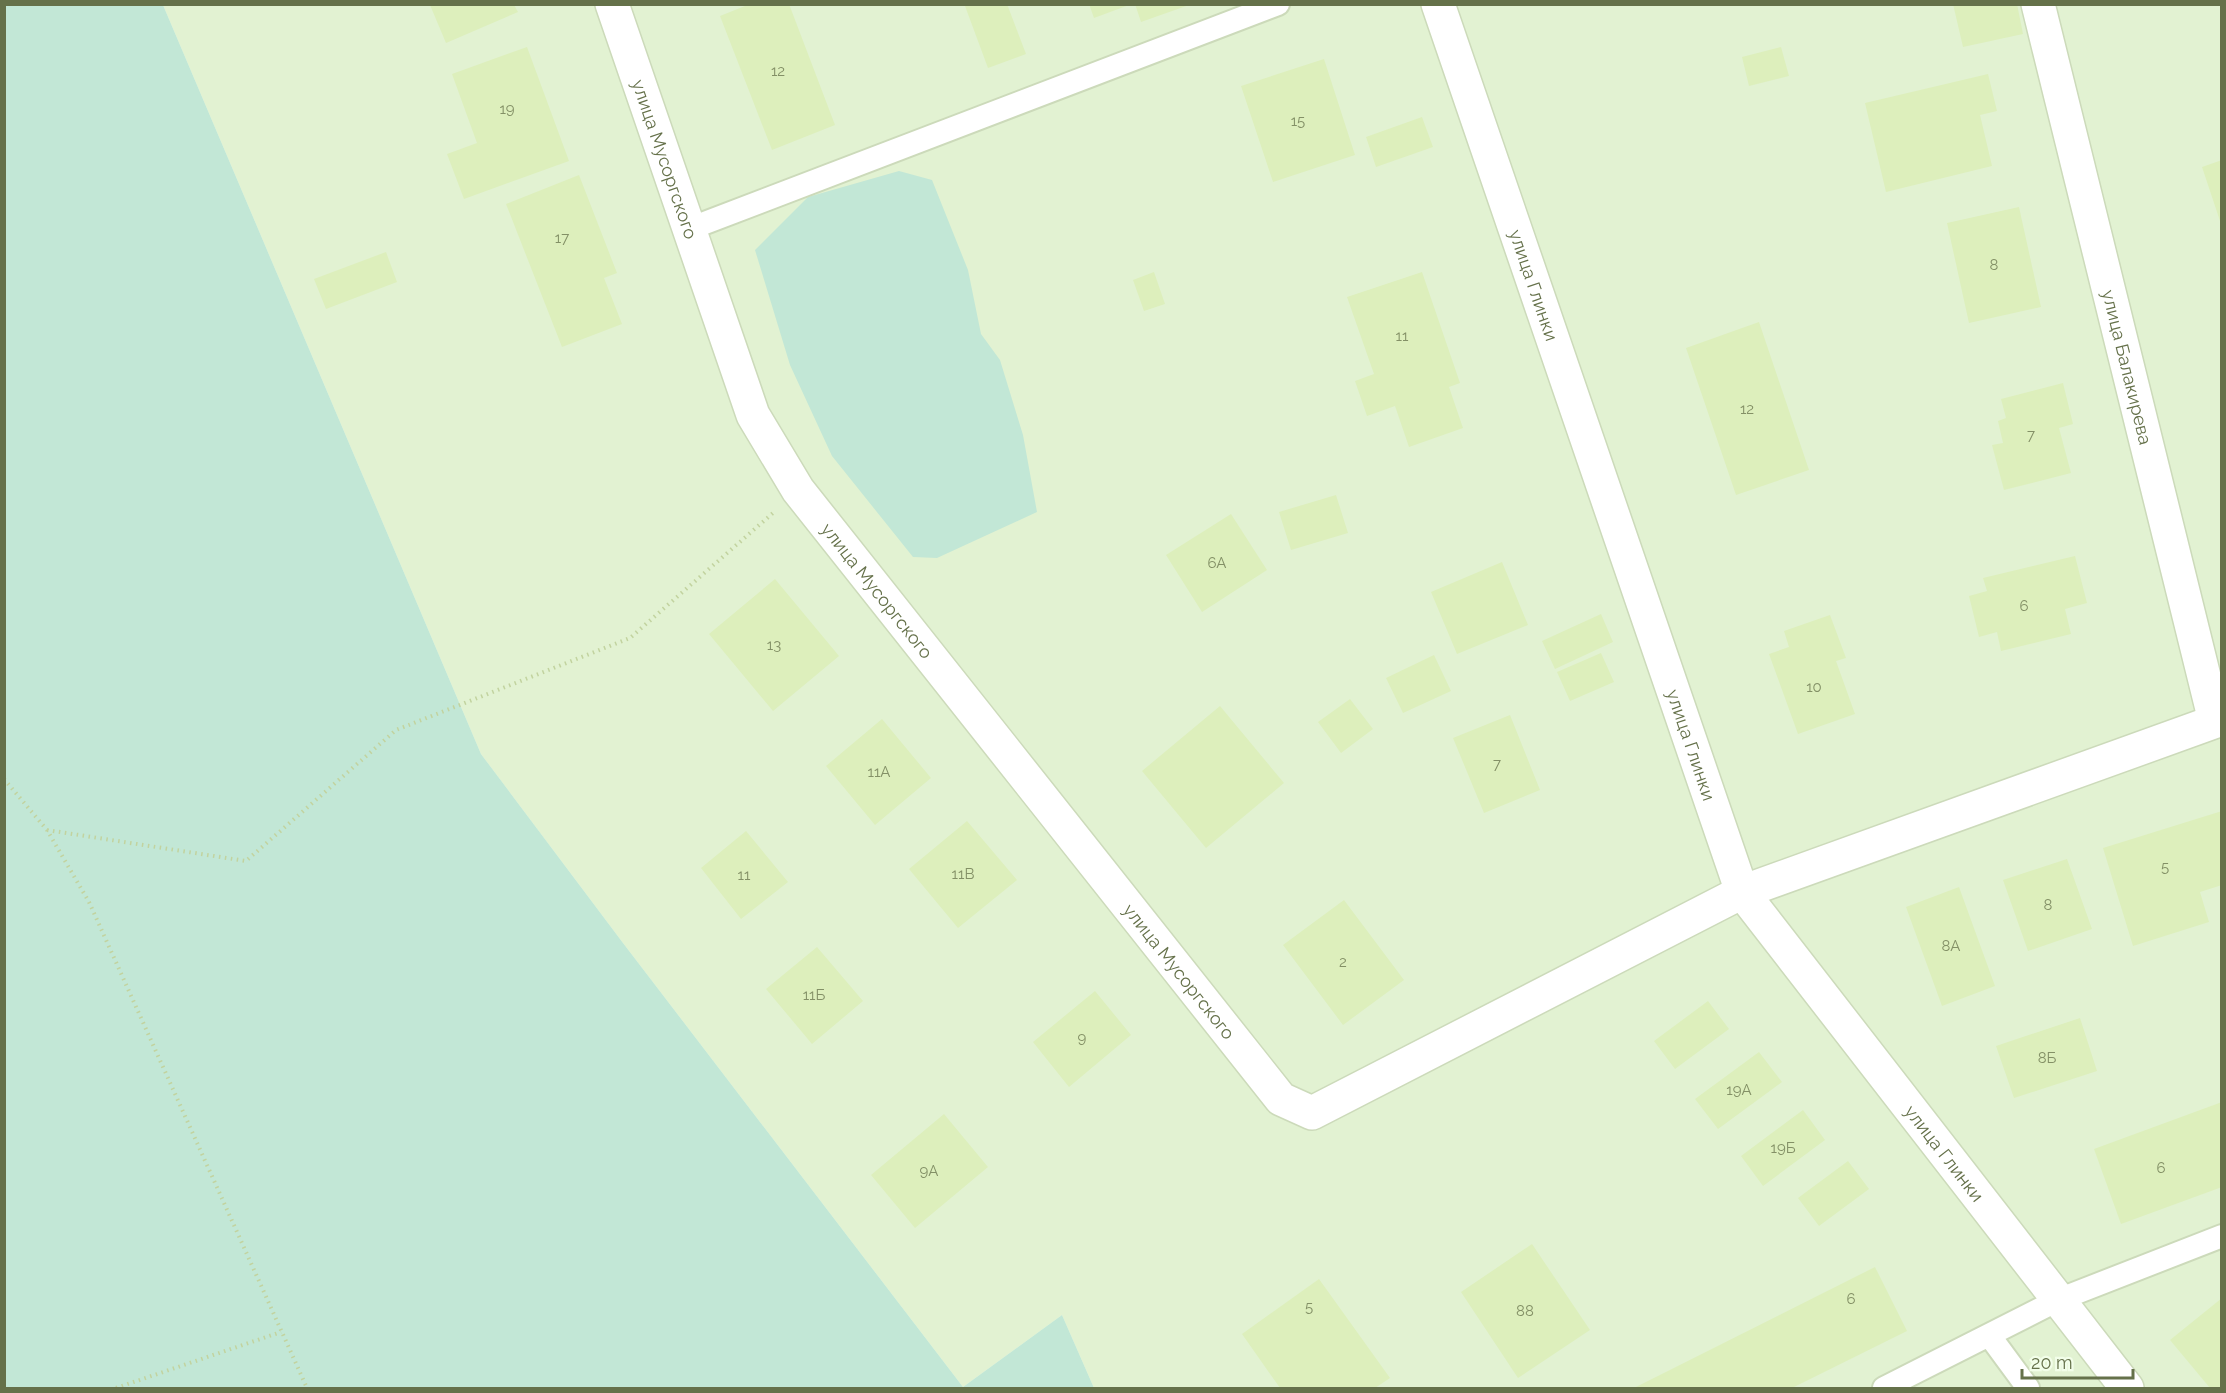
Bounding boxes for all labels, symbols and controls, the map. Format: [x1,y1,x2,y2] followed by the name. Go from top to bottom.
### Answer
[771,62,785,80] house number: 12
[628,77,702,242] street label: улица Мусоргского
[499,100,515,118] house number: 19
[1291,112,1305,130] house number: 15
[1505,227,1563,343] street label: улица Глинки
[555,229,569,247] house number: 17
[1990,256,1999,274] house number: 8
[2098,288,2157,447] street label: улица Балакирева
[1396,327,1409,345] house number: 11
[1740,400,1754,418] house number: 12
[2027,426,2035,444] house number: 7
[817,518,938,663] street label: улица Мусоргского
[1208,554,1226,572] house number: 6А
[2019,597,2029,615] house number: 6
[767,636,781,654] house number: 13
[1806,678,1822,696] house number: 10
[1663,686,1720,803] street label: улица Глинки
[1493,755,1501,773] house number: 7
[868,763,890,781] house number: 11А
[2161,858,2169,876] house number: 5
[952,865,974,883] house number: 11В
[738,866,751,884] house number: 11
[2044,896,2053,914] house number: 8
[1119,899,1240,1043] street label: улица Мусоргского
[1942,937,1960,955] house number: 8А
[1339,953,1347,971] house number: 2
[803,986,826,1004] house number: 11Б
[1078,1029,1087,1047] house number: 9
[2038,1049,2057,1067] house number: 8Б
[1726,1081,1752,1099] house number: 19А
[1901,1101,1989,1205] street label: улица Глинки
[1771,1139,1796,1157] house number: 19Б
[2156,1159,2166,1177] house number: 6
[920,1162,938,1180] house number: 9А
[1846,1290,1856,1308] house number: 6
[1305,1298,1313,1316] house number: 5
[1516,1302,1534,1320] house number: 88
[2022,1342,2133,1380] scale bar
[2031,1352,2073,1373] text: 20 m

